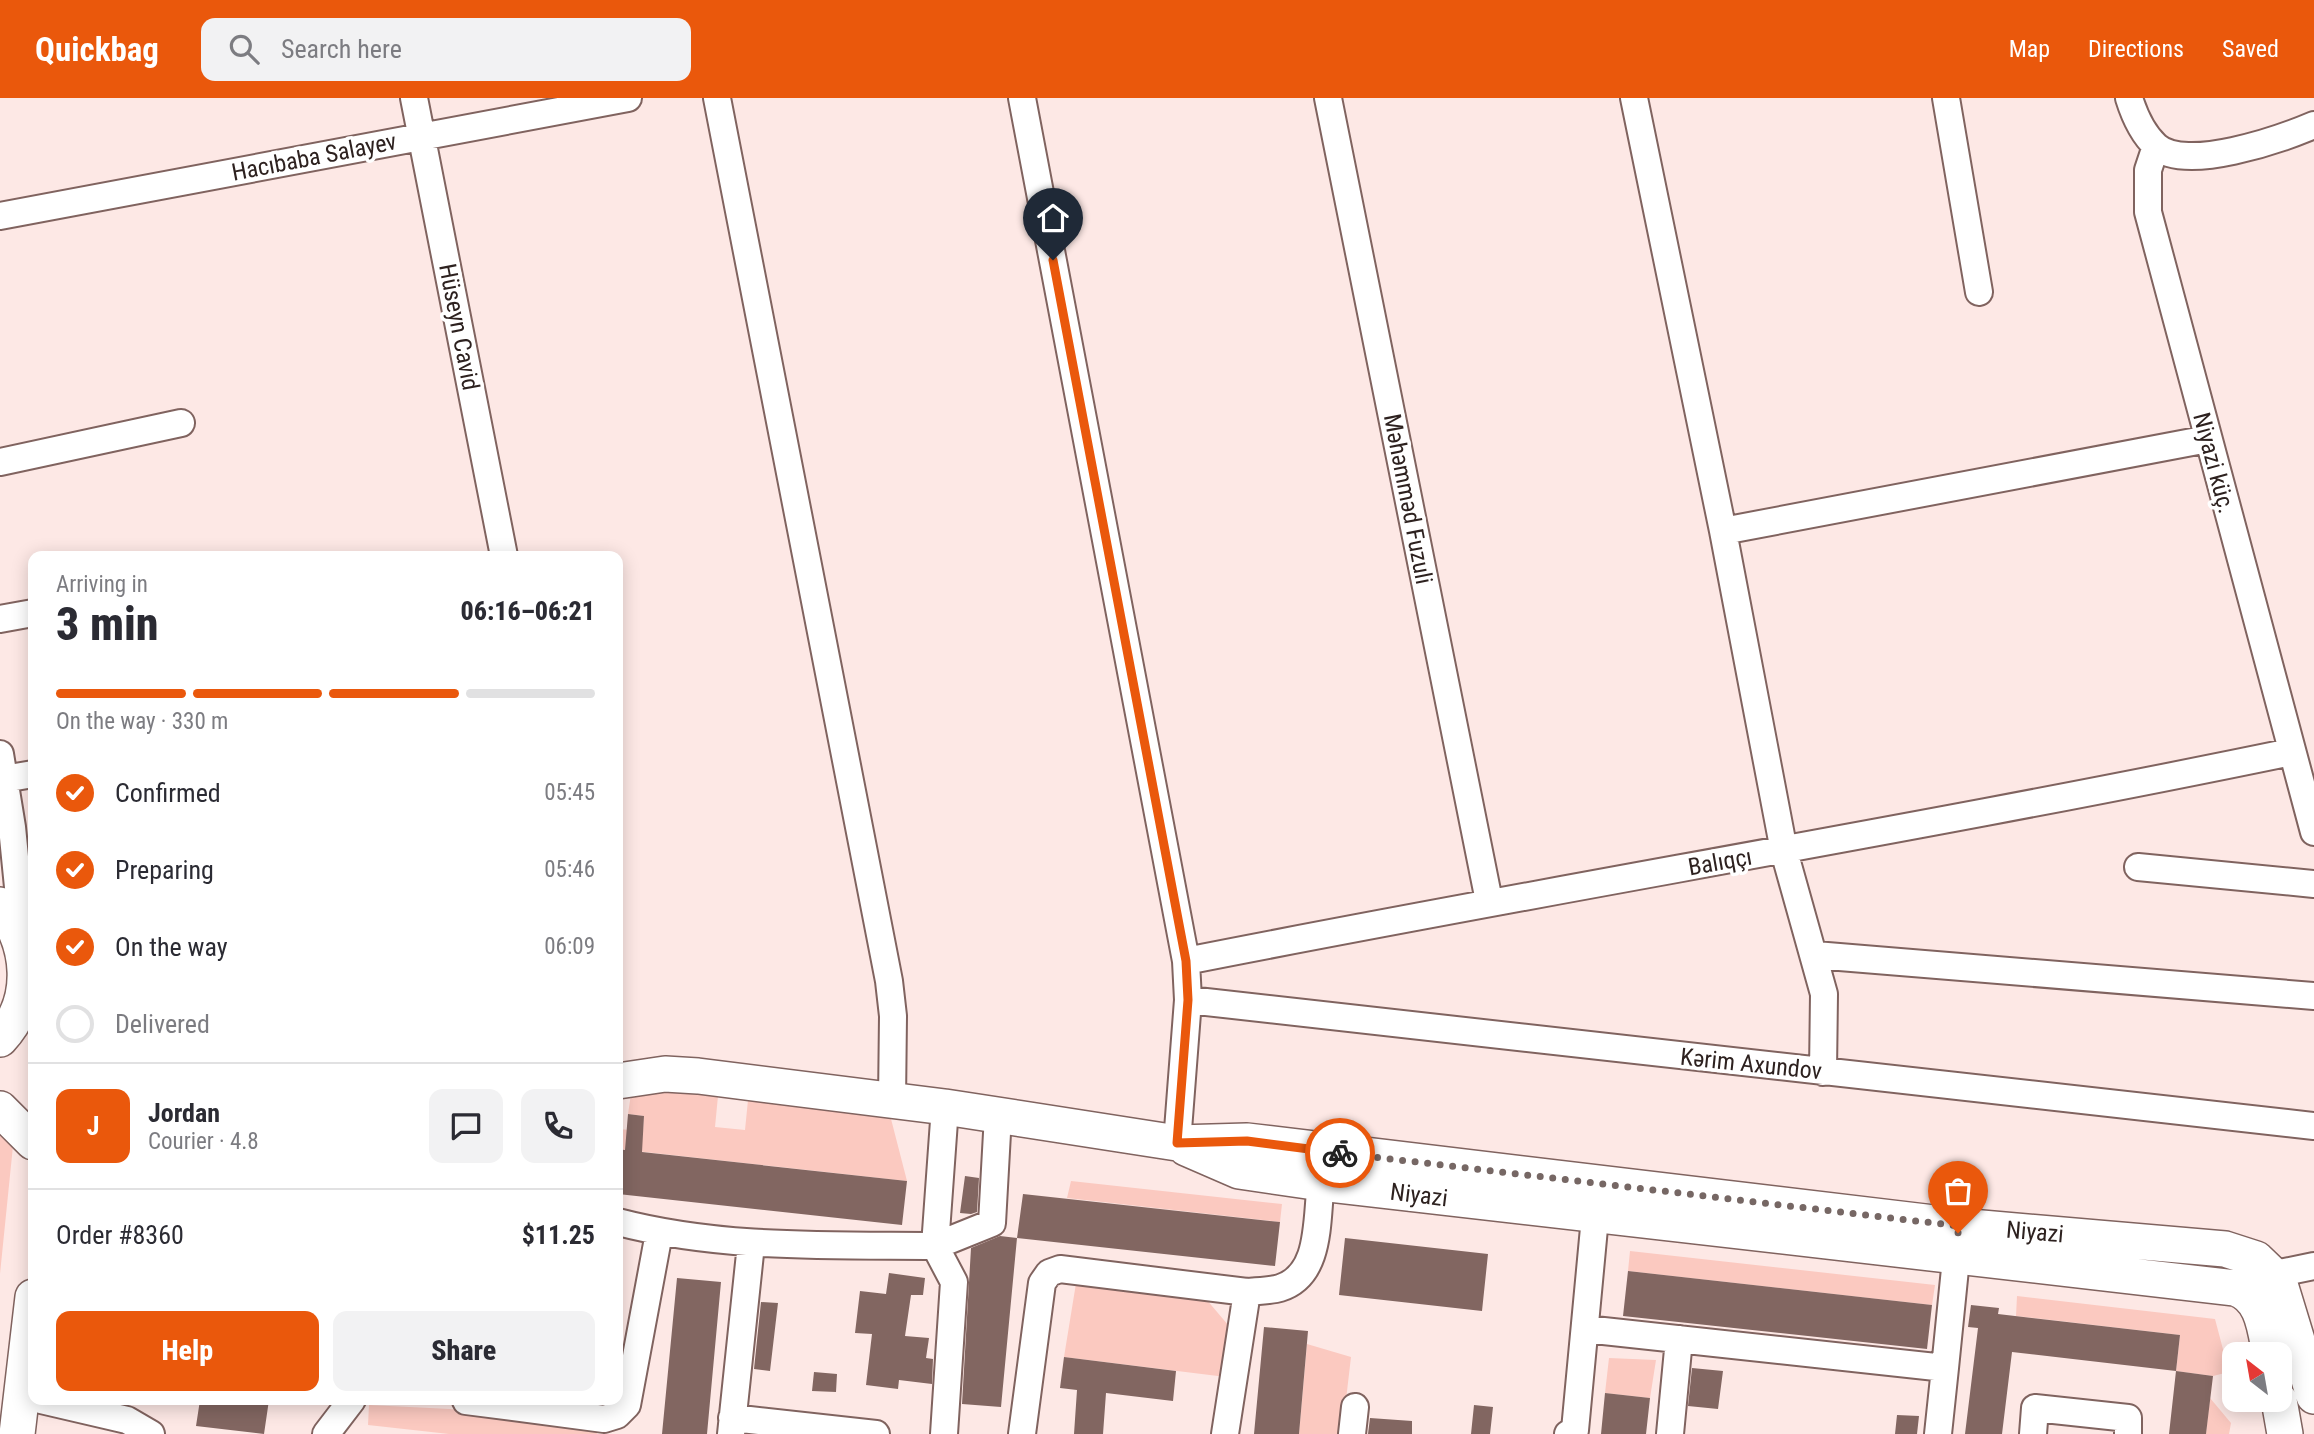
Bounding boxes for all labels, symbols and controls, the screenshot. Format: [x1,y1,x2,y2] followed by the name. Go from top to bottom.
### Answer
[201,18,691,81] search box
[35,30,159,69] text: Quickbag
[225,30,263,68] icon: search
[281,34,402,64] text: Search here
[2009,35,2050,63] text: Map
[2088,35,2184,63] text: Directions
[2222,35,2279,63] text: Saved
[229,127,399,187] street label: Hacıbaba Salayev
[1023,188,1083,260] pin
[1034,199,1072,237] icon: home
[433,261,485,393] street label: Hüseyn Cavid
[2187,410,2241,516] street label: Niyazi küç.
[1378,411,1438,587] street label: Məhəmməd Fuzuli
[56,571,148,598] text: Arriving in
[461,596,595,626] text: 06:16–06:21
[56,597,159,651] text: 3 min
[56,708,228,735] text: On the way · 330 m
[56,774,94,812] icon: check
[115,778,221,808] text: Confirmed
[544,779,595,806] text: 05:45
[1686,843,1754,881] street label: Balıqçı
[56,851,94,889] icon: check
[115,855,214,885] text: Preparing
[544,856,595,883] text: 05:46
[56,928,94,966] icon: check
[115,932,228,962] text: On the way
[544,933,595,960] text: 06:09
[115,1009,210,1039] text: Delivered
[1679,1043,1823,1085] street label: Kərim Axundov
[429,1089,503,1163] button: chat
[521,1089,595,1163] button: phone
[148,1098,220,1128] text: Jordan
[87,1111,99,1141] text: J
[1305,1118,1375,1188] courier
[148,1128,259,1155] text: Courier · 4.8
[1321,1134,1359,1172] icon: bike
[1928,1161,1988,1233] pin
[1939,1172,1977,1210] icon: bag
[1389,1178,1449,1212] street label: Niyazi
[2005,1216,2065,1248] street label: Niyazi
[56,1220,184,1250] text: Order #8360
[522,1220,595,1250] text: $11.25
[56,1311,319,1391] button: Help
[333,1311,595,1391] button: Share
[2222,1342,2292,1412] north arrow
[2222,1342,2292,1412] map controls

